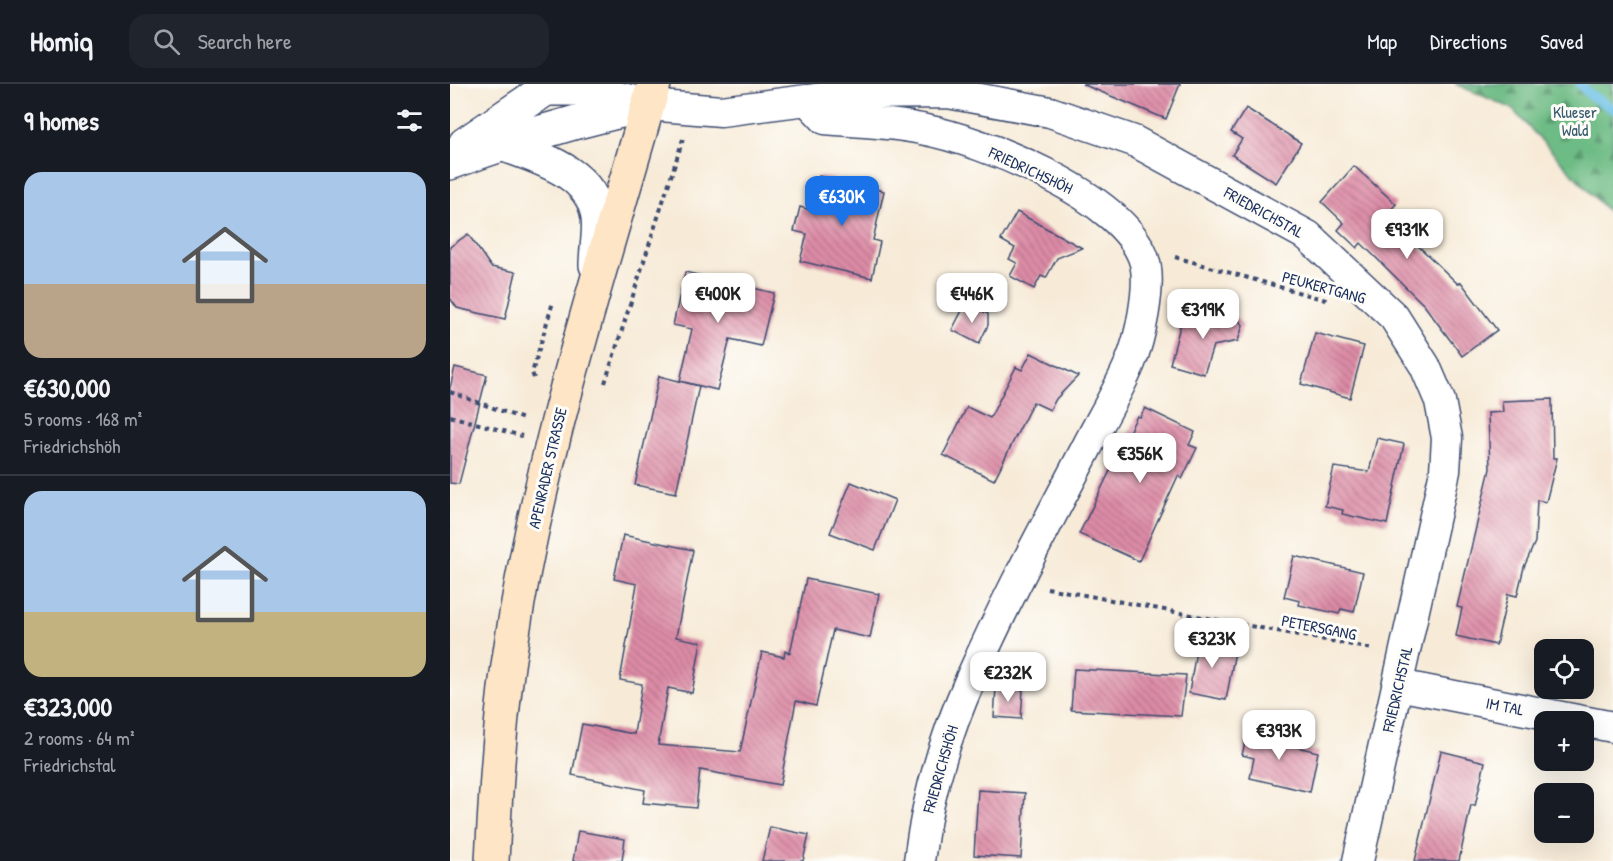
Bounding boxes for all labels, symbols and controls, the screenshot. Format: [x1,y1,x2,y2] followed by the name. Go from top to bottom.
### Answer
[129,14,549,68] search box
[30,22,93,60] text: Homiq
[150,25,183,58] icon: search
[198,26,292,56] text: Search here
[1367,27,1397,56] text: Map
[1430,27,1507,56] text: Directions
[1540,27,1583,56] text: Saved
[1553,101,1597,141] park label: Klueser Wald
[24,103,99,138] text: 9 homes
[393,104,426,137] icon: filters
[985,141,1077,199] street label: FRIEDRICHSHÖH
[800,176,884,227] pin: €630K
[1219,181,1308,243] street label: FRIEDRICHSTAL
[819,182,865,209] text: €630K
[1365,209,1449,260] pin: €931K
[171,211,279,319] icon: home
[1385,215,1429,242] text: €931K
[1280,265,1368,309] street label: PEUKERTGANG
[676,273,760,324] pin: €400K
[930,273,1014,324] pin: €446K
[695,279,741,306] text: €400K
[950,279,994,306] text: €446K
[1161,289,1245,340] pin: €319K
[1181,295,1225,322] text: €319K
[24,370,110,405] text: €630,000
[24,405,142,432] text: 5 rooms · 168 m²
[522,405,572,531] street label: APENRADER STRASSE
[24,432,120,459] text: Friedrichshöh
[1098,433,1182,484] pin: €356K
[1117,439,1163,466] text: €356K
[171,530,279,638] icon: home
[1280,609,1359,645] street label: PETERSGANG
[1170,618,1254,669] pin: €323K
[1188,624,1236,651] text: €323K
[1534,639,1594,843] map controls
[1534,639,1594,699] button: locate
[1376,644,1418,735] street label: FRIEDRICHSTAL
[966,652,1050,703] pin: €232K
[984,658,1032,685] text: €232K
[24,689,112,724] text: €323,000
[1484,692,1526,720] street label: IM TAL
[1237,710,1321,761] pin: €393K
[1534,711,1594,771] button: +
[1256,716,1302,743] text: €393K
[917,723,963,816] street label: FRIEDRICHSHÖH
[24,724,135,751] text: 2 rooms · 64 m²
[24,751,116,778] text: Friedrichstal
[1534,783,1594,843] button: −

